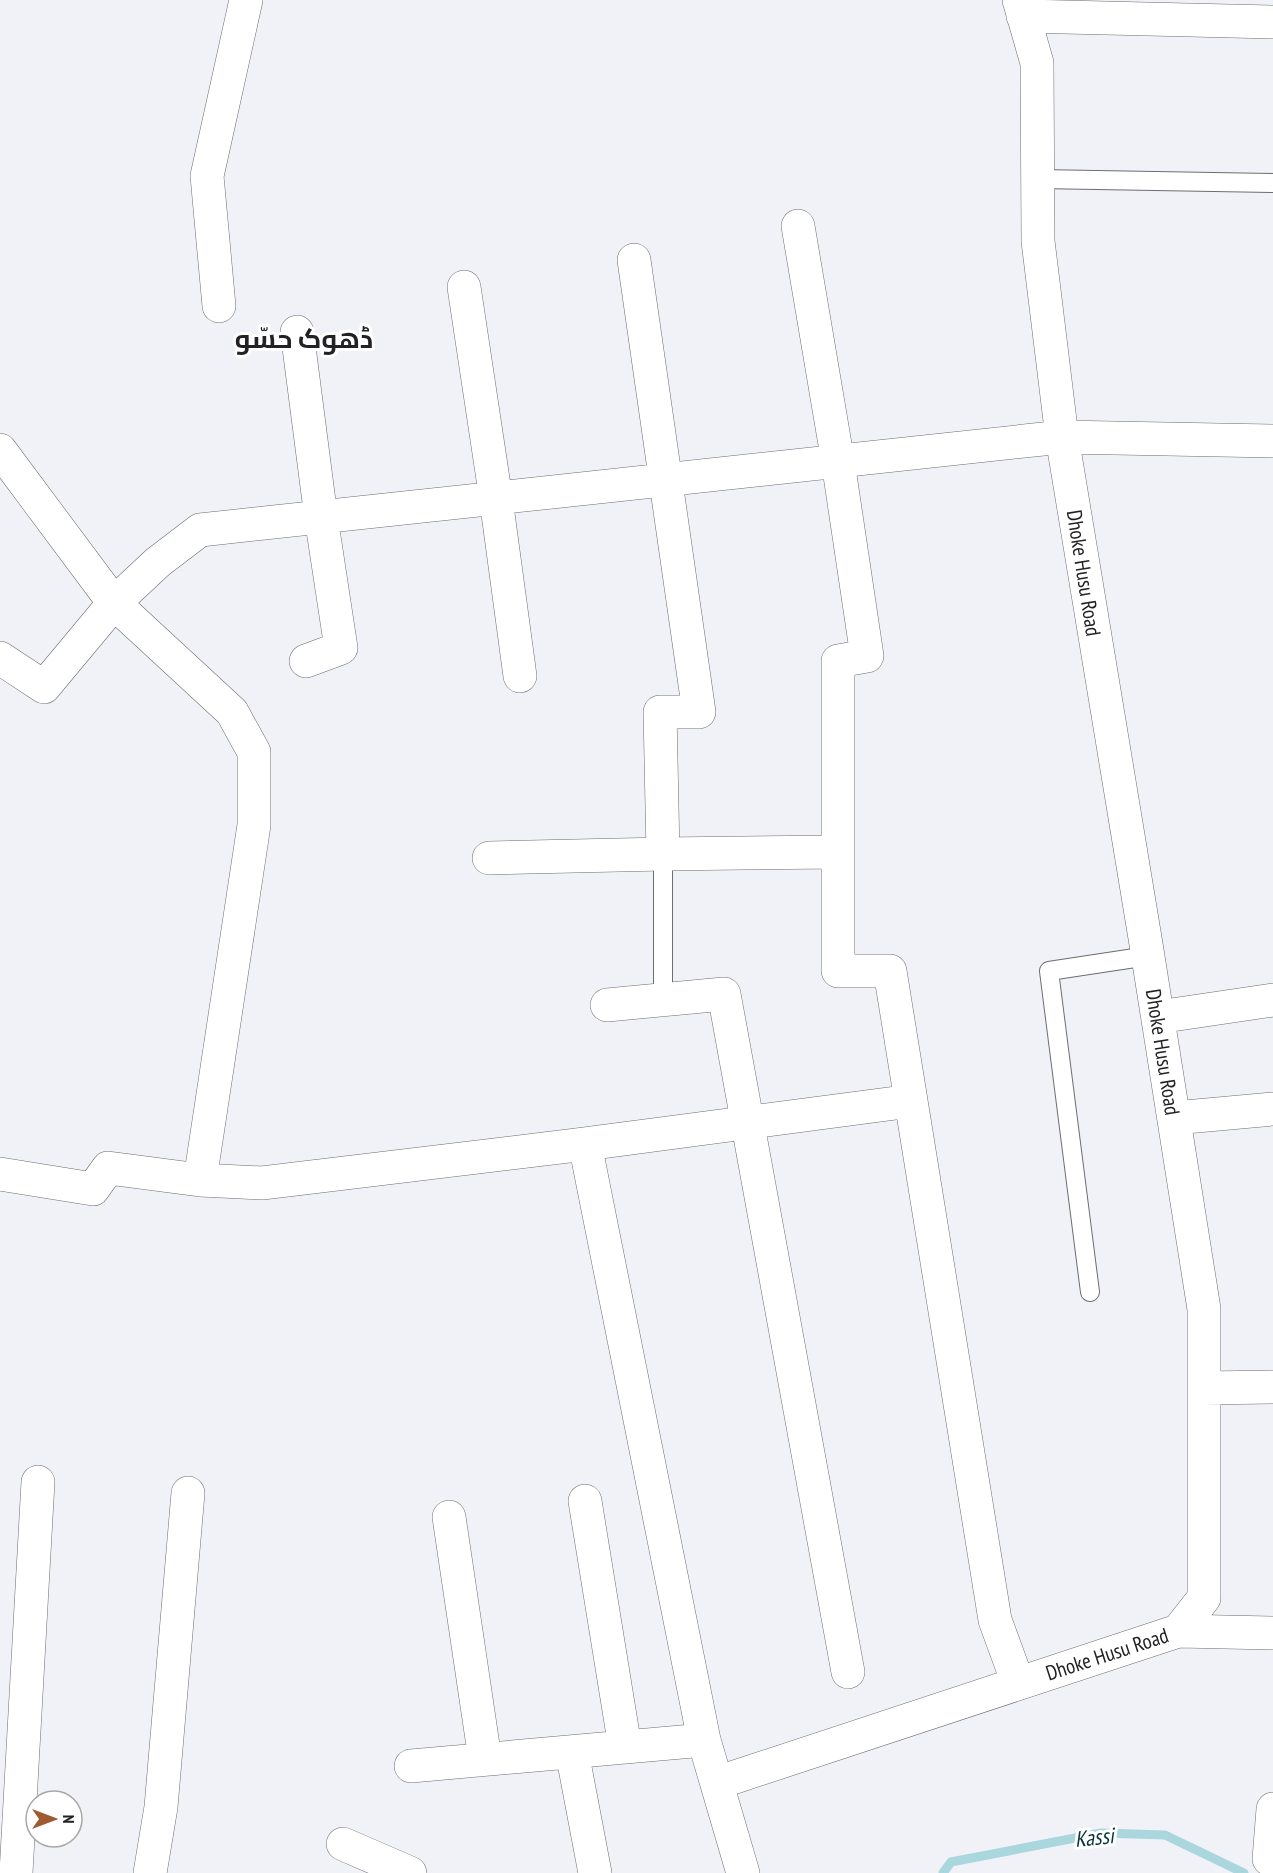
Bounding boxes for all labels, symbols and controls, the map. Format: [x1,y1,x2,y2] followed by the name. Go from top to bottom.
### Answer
[235,321,373,355] district label: ڈھوک حسّو
[1061,508,1107,638] street label: Dhoke Husu Road
[1140,987,1186,1117] street label: Dhoke Husu Road
[1042,1621,1172,1687] street label: Dhoke Husu Road
[24,1789,84,1849] north arrow
[59,1815,79,1823] text: N
[1073,1821,1118,1853] water label: Kassi

